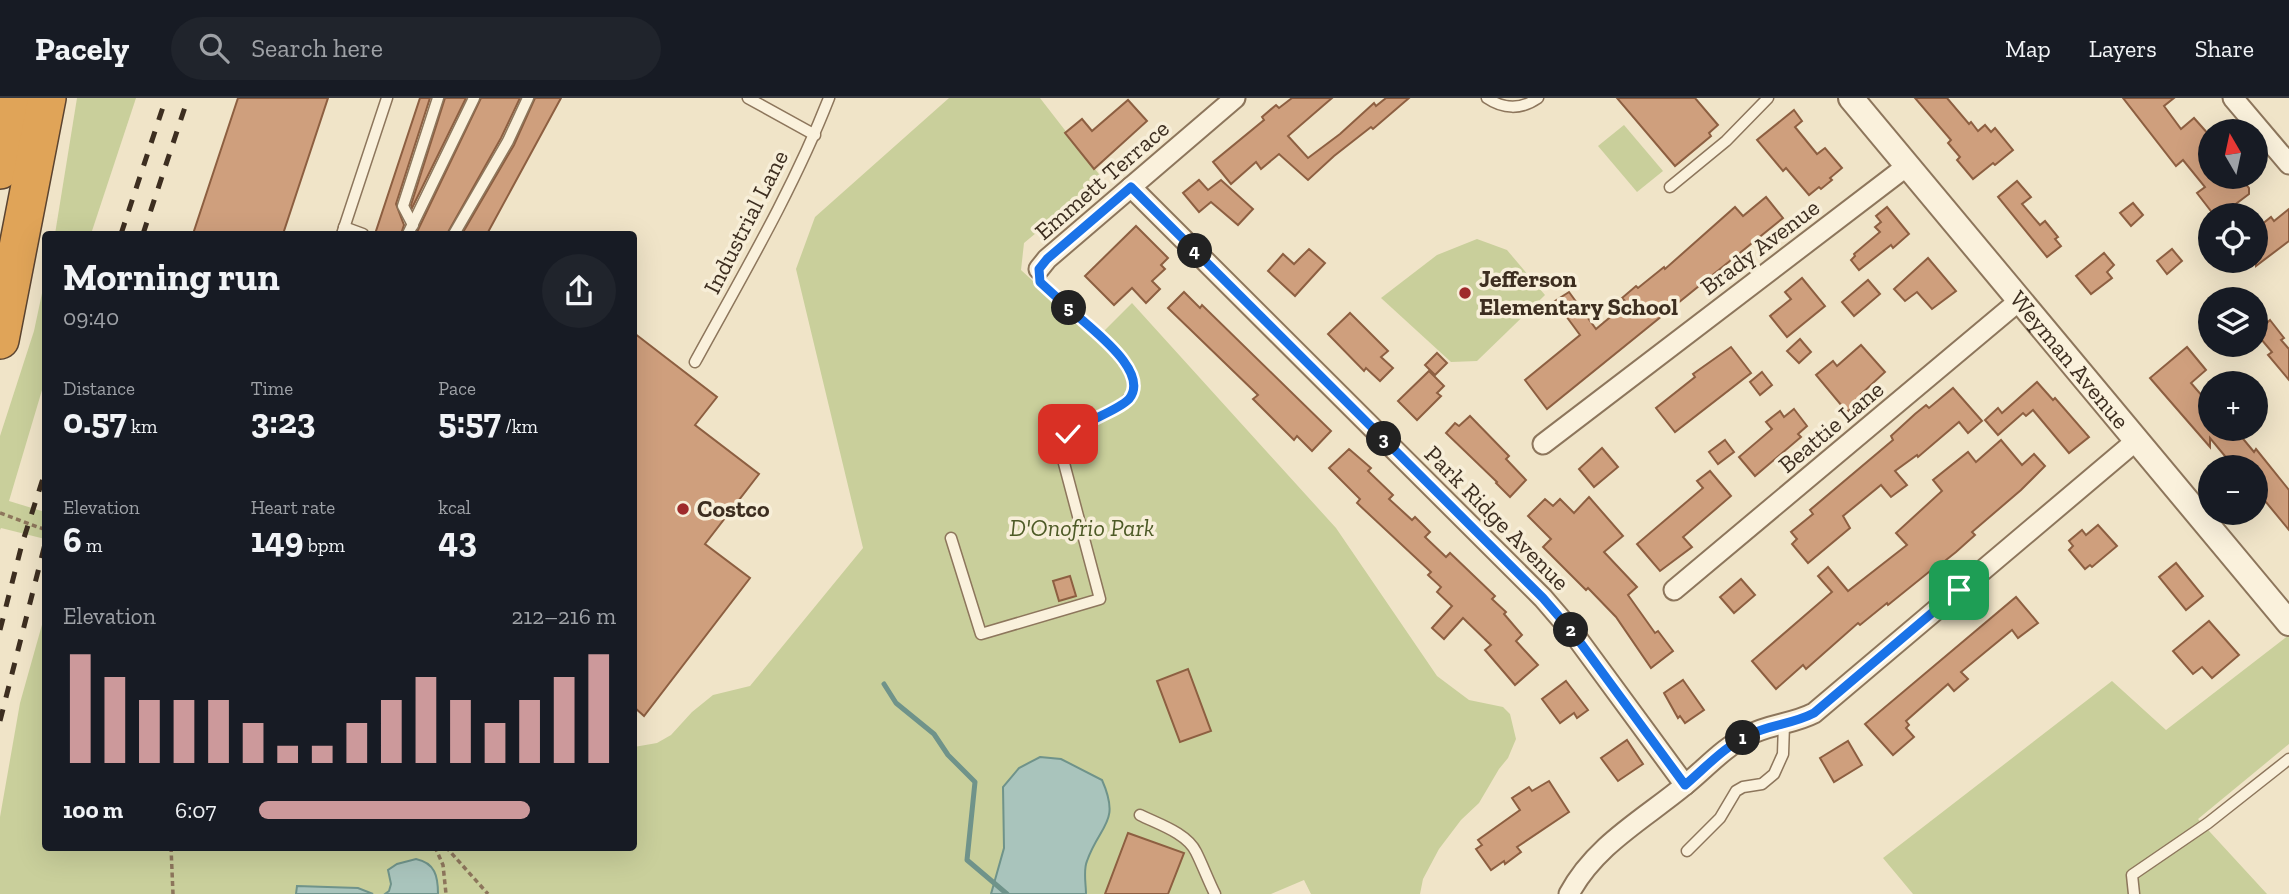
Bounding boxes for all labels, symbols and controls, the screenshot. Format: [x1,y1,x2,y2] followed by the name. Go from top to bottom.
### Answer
[171,17,661,80] search box
[35,29,129,68] text: Pacely
[195,29,233,67] icon: search
[251,32,383,64] text: Search here
[2005,34,2051,63] text: Map
[2089,34,2157,63] text: Layers
[2195,34,2254,63] text: Share
[1029,113,1175,246] street label: Emmett Terrace
[2198,119,2268,189] north arrow
[2198,119,2268,525] map controls
[697,145,794,299] street label: Industrial Lane
[1694,192,1825,301] street label: Brady Avenue
[2198,203,2268,273] button: locate
[1178,234,1212,268] pin: 4
[1189,239,1200,262] text: 4
[63,254,280,300] text: Morning run
[542,254,616,328] button: share
[1479,264,1678,321] place label: Jefferson Elementary School
[2004,284,2136,435] street label: Weyman Avenue
[1457,285,1473,301] marker: Jefferson Elementary School
[2198,287,2268,357] button: layers
[1052,290,1086,326] pin: 5
[1064,296,1073,319] text: 5
[63,303,119,331] text: 09:40
[2198,371,2268,441] button: +
[1772,374,1889,479] street label: Beattie Lane
[63,377,135,400] text: Distance
[251,377,293,400] text: Time
[438,377,476,400] text: Pace
[63,400,127,442] text: 0.57
[251,400,315,442] text: 3:23
[438,400,501,442] text: 5:57
[1038,404,1098,464] pin
[127,415,157,438] text: km
[501,415,538,438] text: /km
[1049,415,1087,453] icon: check
[1366,422,1402,456] pin: 3
[1378,427,1389,450] text: 3
[1419,439,1576,596] street label: Park Ridge Avenue
[2198,455,2268,525] button: −
[697,494,770,523] place label: Costco
[63,496,140,519] text: Elevation
[251,496,335,519] text: Heart rate
[438,496,471,519] text: kcal
[675,501,691,517] marker: Costco
[1010,513,1155,542] park label: D'Onofrio Park
[63,519,82,561] text: 6
[251,519,303,561] text: 149
[438,519,477,561] text: 43
[82,534,102,557] text: m
[303,534,345,557] text: bpm
[1929,560,1989,620] pin
[1940,571,1978,609] icon: arrive
[63,602,156,630] text: Elevation
[511,602,616,630] text: 212–216 m
[1554,612,1588,648] pin: 2
[1565,618,1576,641] text: 2
[1726,720,1760,756] pin: 1
[1739,726,1746,749] text: 1
[63,796,123,824] text: 100 m
[175,796,216,824] text: 6:07

